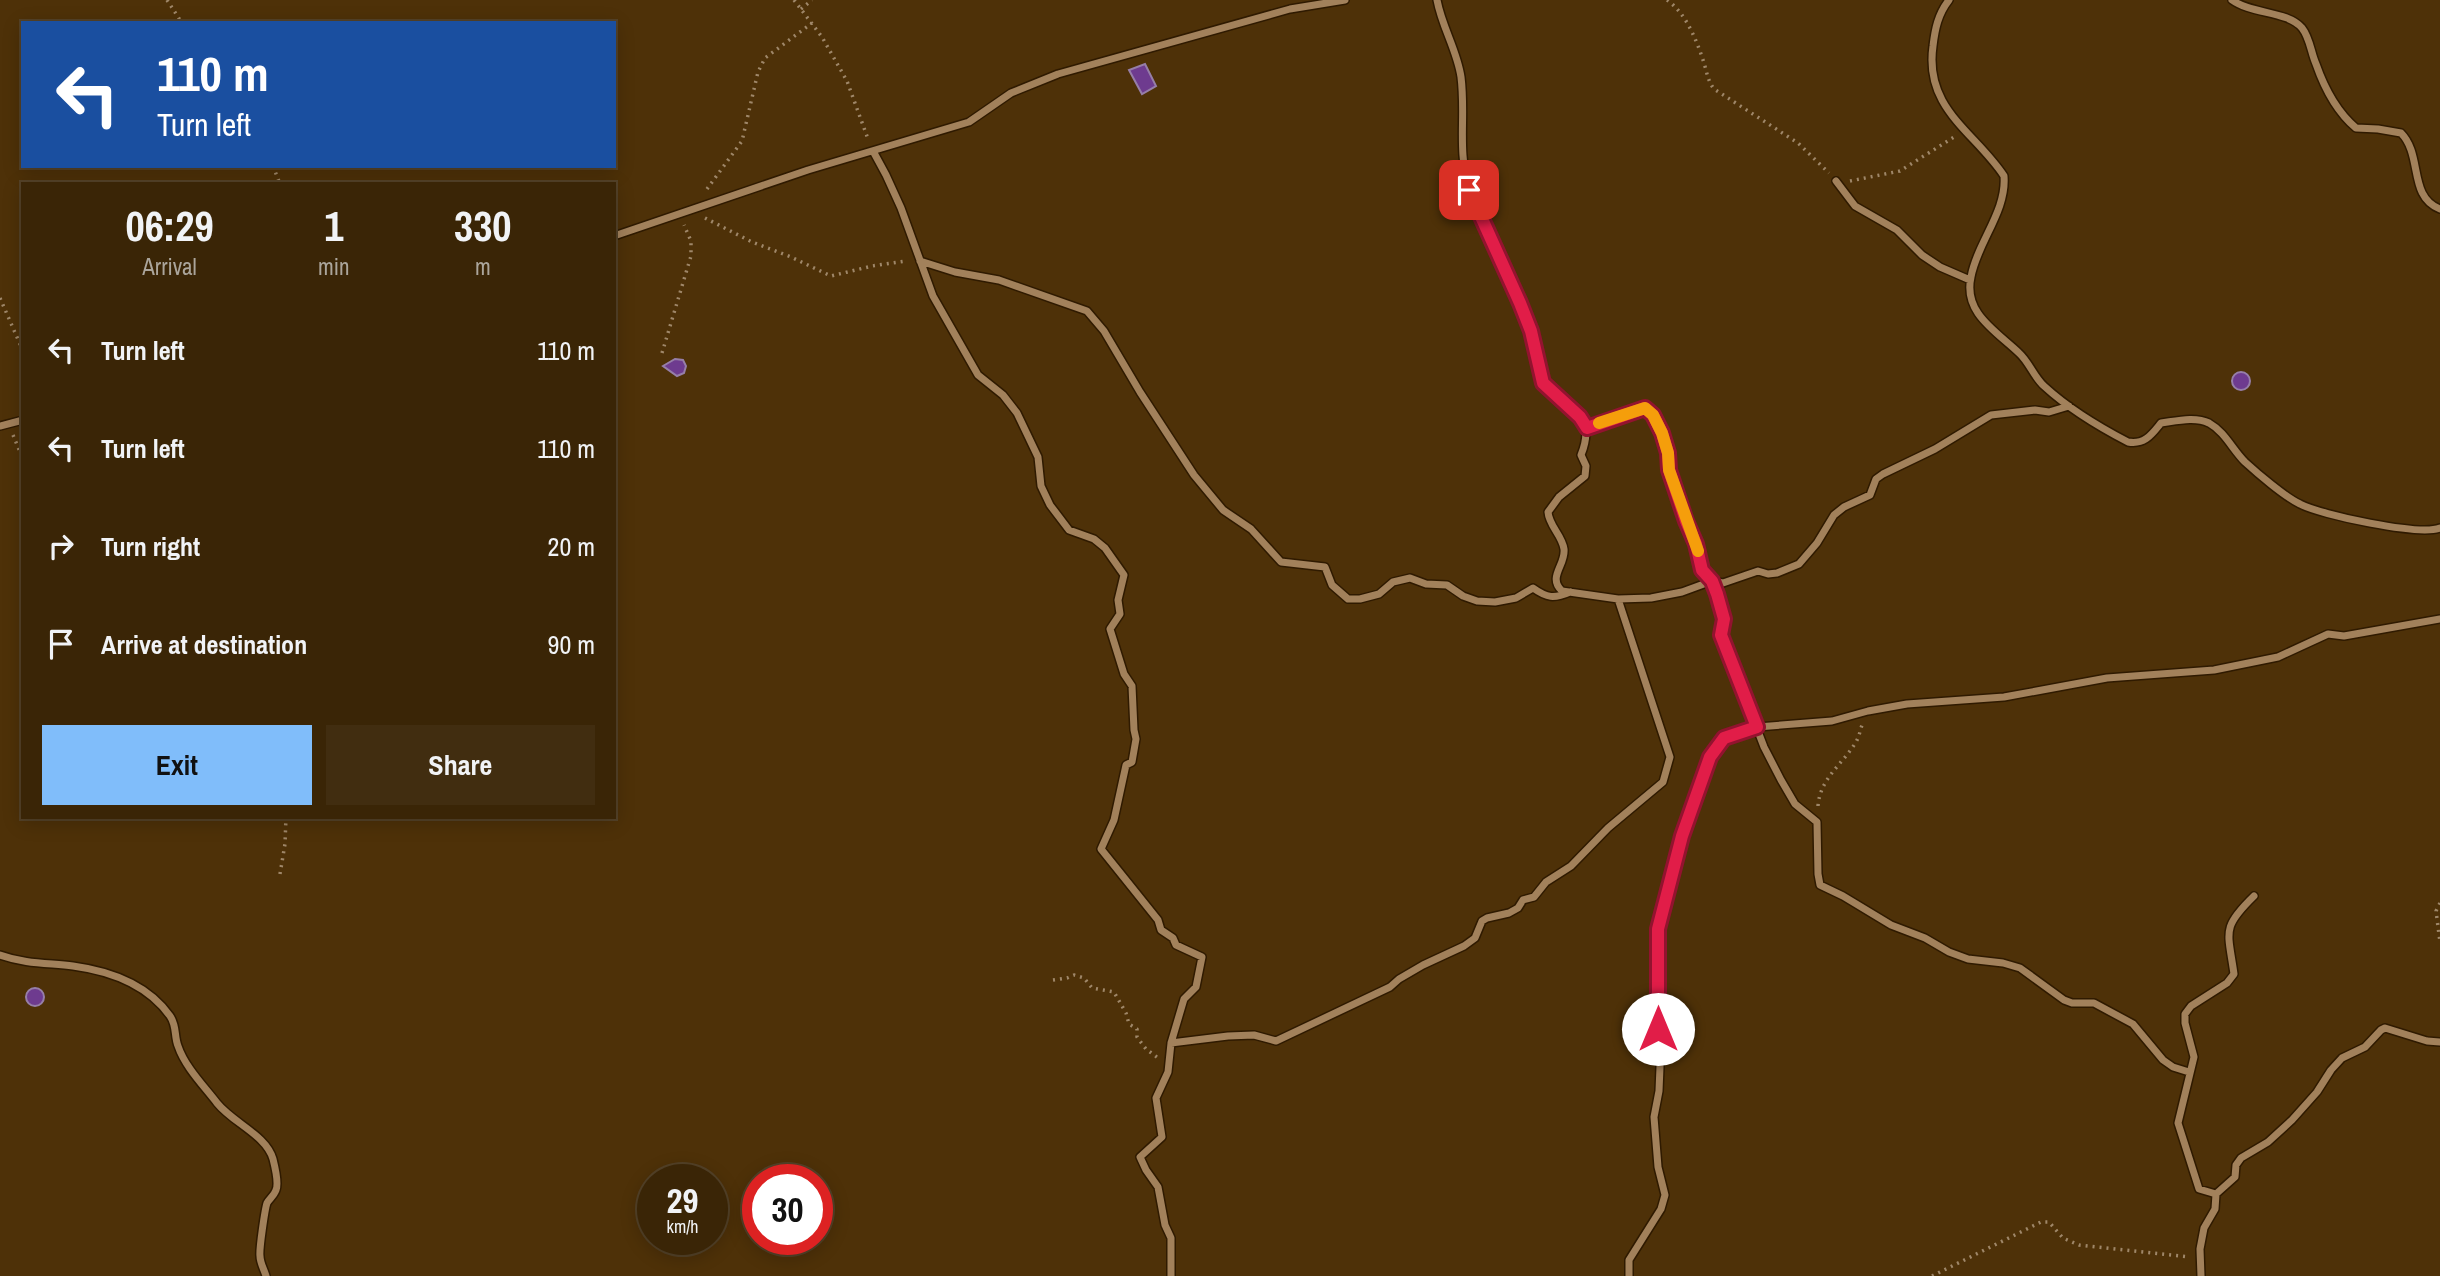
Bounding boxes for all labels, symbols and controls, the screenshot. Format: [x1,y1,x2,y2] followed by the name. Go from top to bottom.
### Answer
[157,40,269,106] text: 110 m
[42,49,133,140] icon: left
[157,103,251,146] text: Turn left
[1439,160,1499,220] pin
[1450,171,1488,209] icon: arrive
[126,198,214,254] text: 06:29
[324,198,343,254] text: 1
[454,198,512,254] text: 330
[142,251,197,282] text: Arrival
[318,251,350,282] text: min
[475,251,491,282] text: m
[42,331,80,369] icon: left
[101,333,185,368] text: Turn left
[537,333,595,368] text: 110 m
[42,429,80,467] icon: left
[101,431,185,466] text: Turn left
[537,431,595,466] text: 110 m
[42,527,80,565] icon: right
[101,529,200,564] text: Turn right
[548,529,595,564] text: 20 m
[42,625,80,663] icon: arrive
[101,627,307,662] text: Arrive at destination
[548,627,595,662] text: 90 m
[42,725,312,805] button: Exit
[326,725,595,805] button: Share
[1621,992,1695,1066] position arrow
[742,1164,833,1255] speed limit sign: 30
[667,1177,698,1224] text: 29
[667,1214,699,1239] text: km/h

